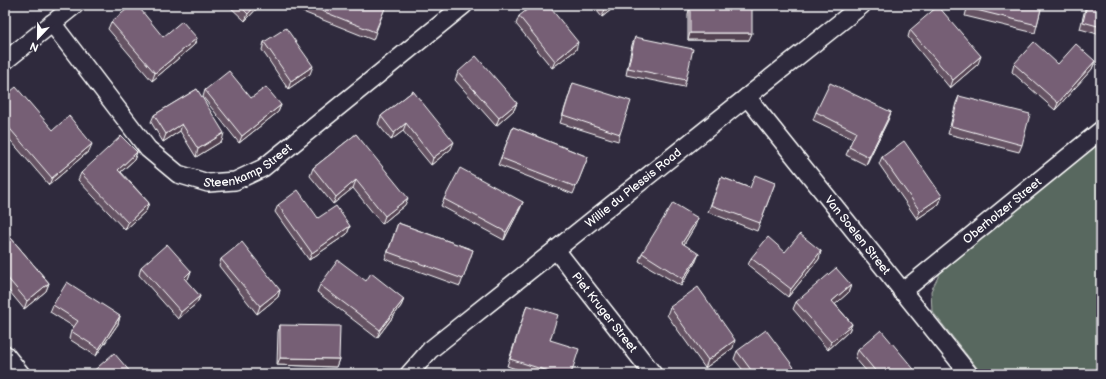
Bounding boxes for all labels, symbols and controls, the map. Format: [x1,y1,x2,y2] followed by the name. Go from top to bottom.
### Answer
[18,18,58,58] north arrow
[28,39,41,54] text: N
[202,140,295,191] street label: Steenkamp Street
[582,145,684,231] street label: Willie du Plessis Road
[960,174,1044,247] street label: Oberholzer Street
[822,193,894,278] street label: Van Soelen Street
[569,269,641,356] street label: Piet Kruger Street

